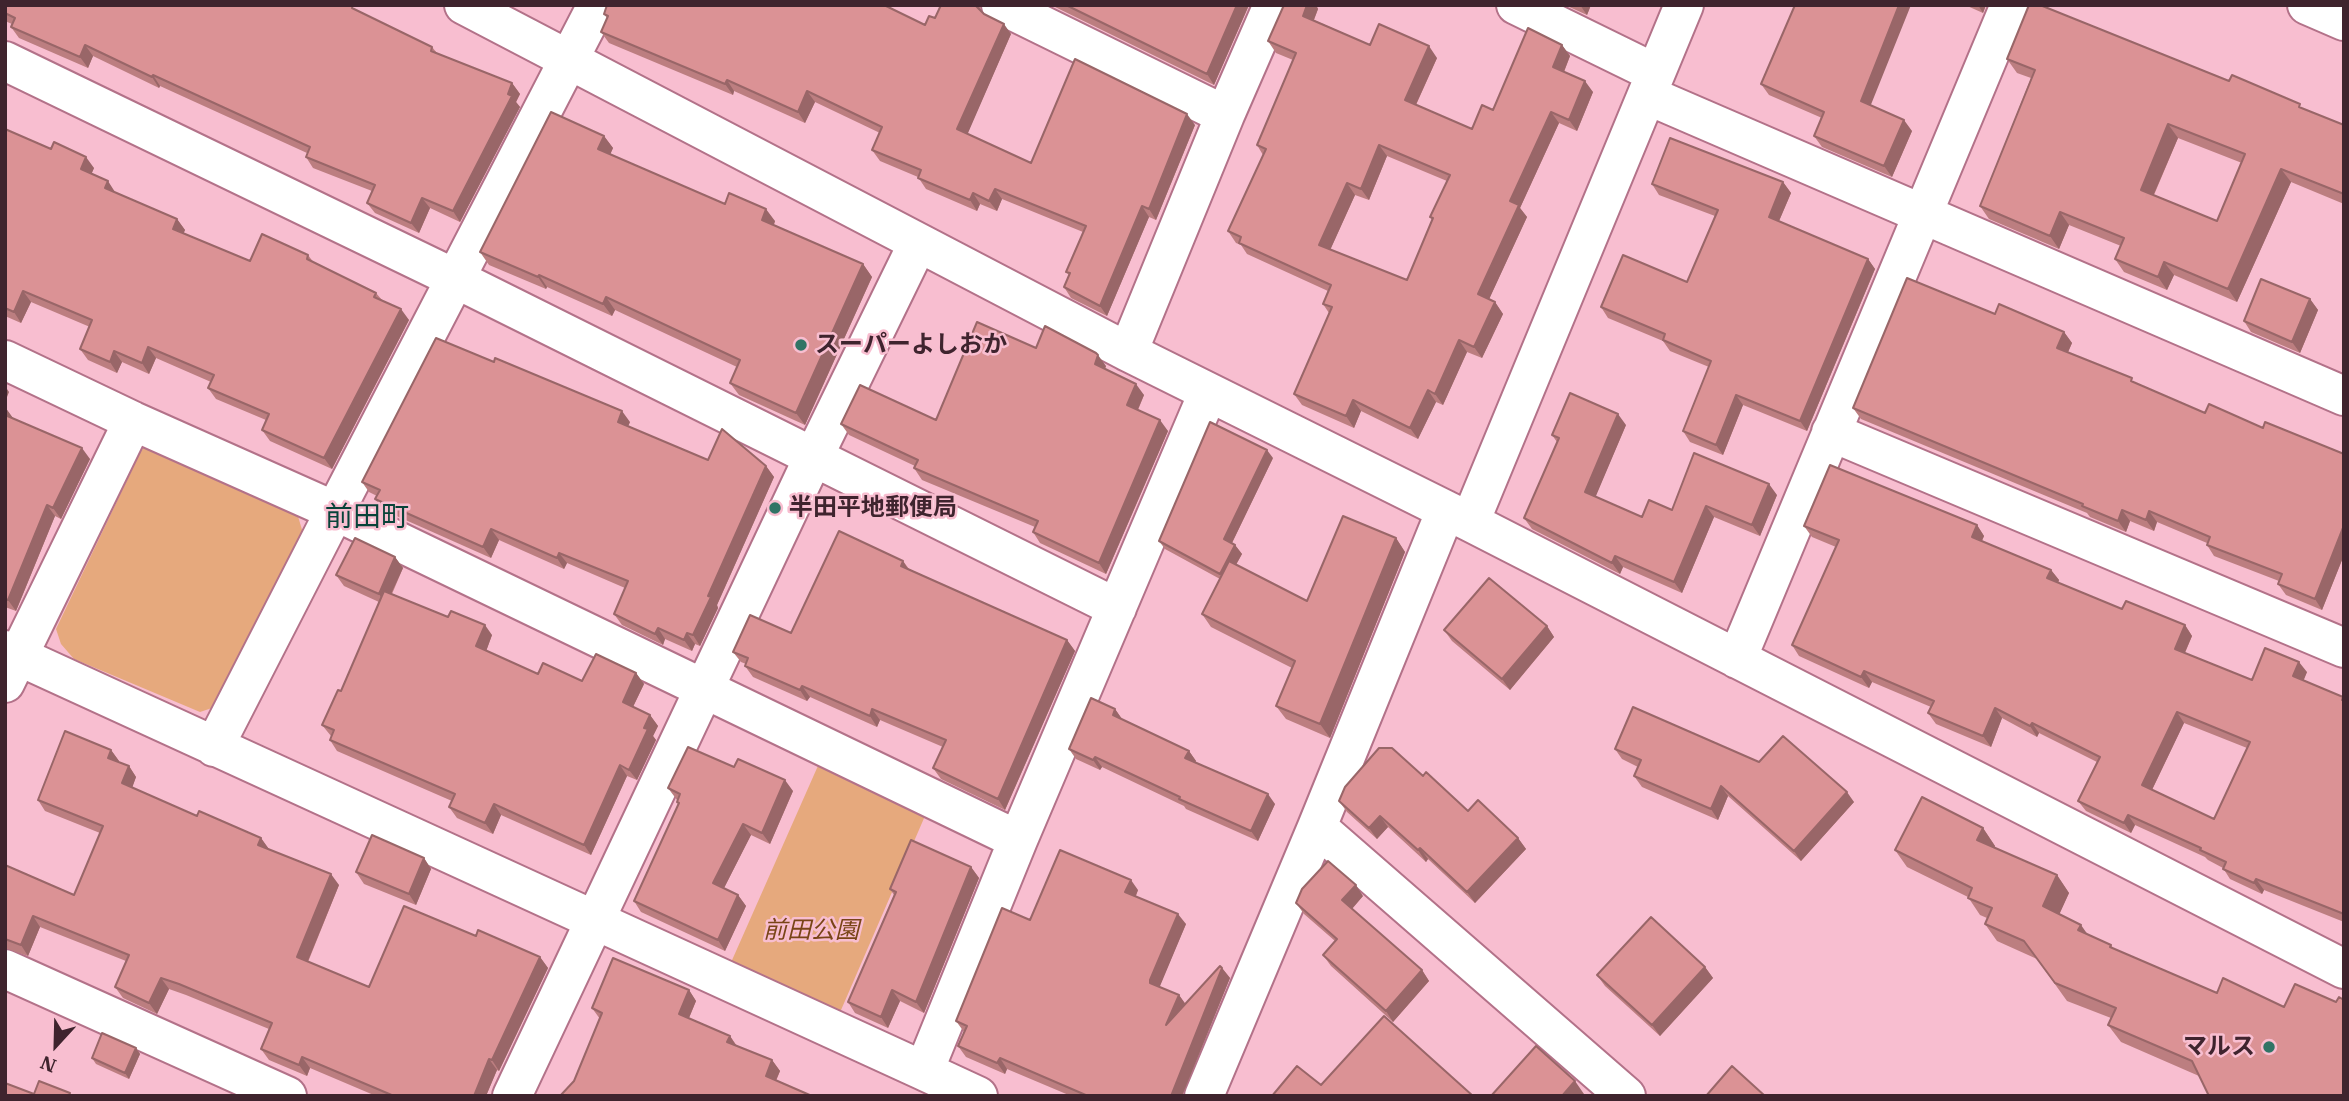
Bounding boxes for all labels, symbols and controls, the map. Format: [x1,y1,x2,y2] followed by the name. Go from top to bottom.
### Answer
[815,331,1007,359] place label: スーパーよしおか
[793,337,809,353] marker: スーパーよしおか
[789,494,957,522] place label: 半田平地郵便局
[767,500,783,516] marker: 半田平地郵便局
[325,501,409,535] district label: 前田町
[763,917,859,945] park label: 前田公園
[21,1010,91,1080] north arrow
[2183,1033,2255,1061] place label: マルス
[2261,1039,2277,1055] marker: マルス
[37,1051,60,1078] text: N

